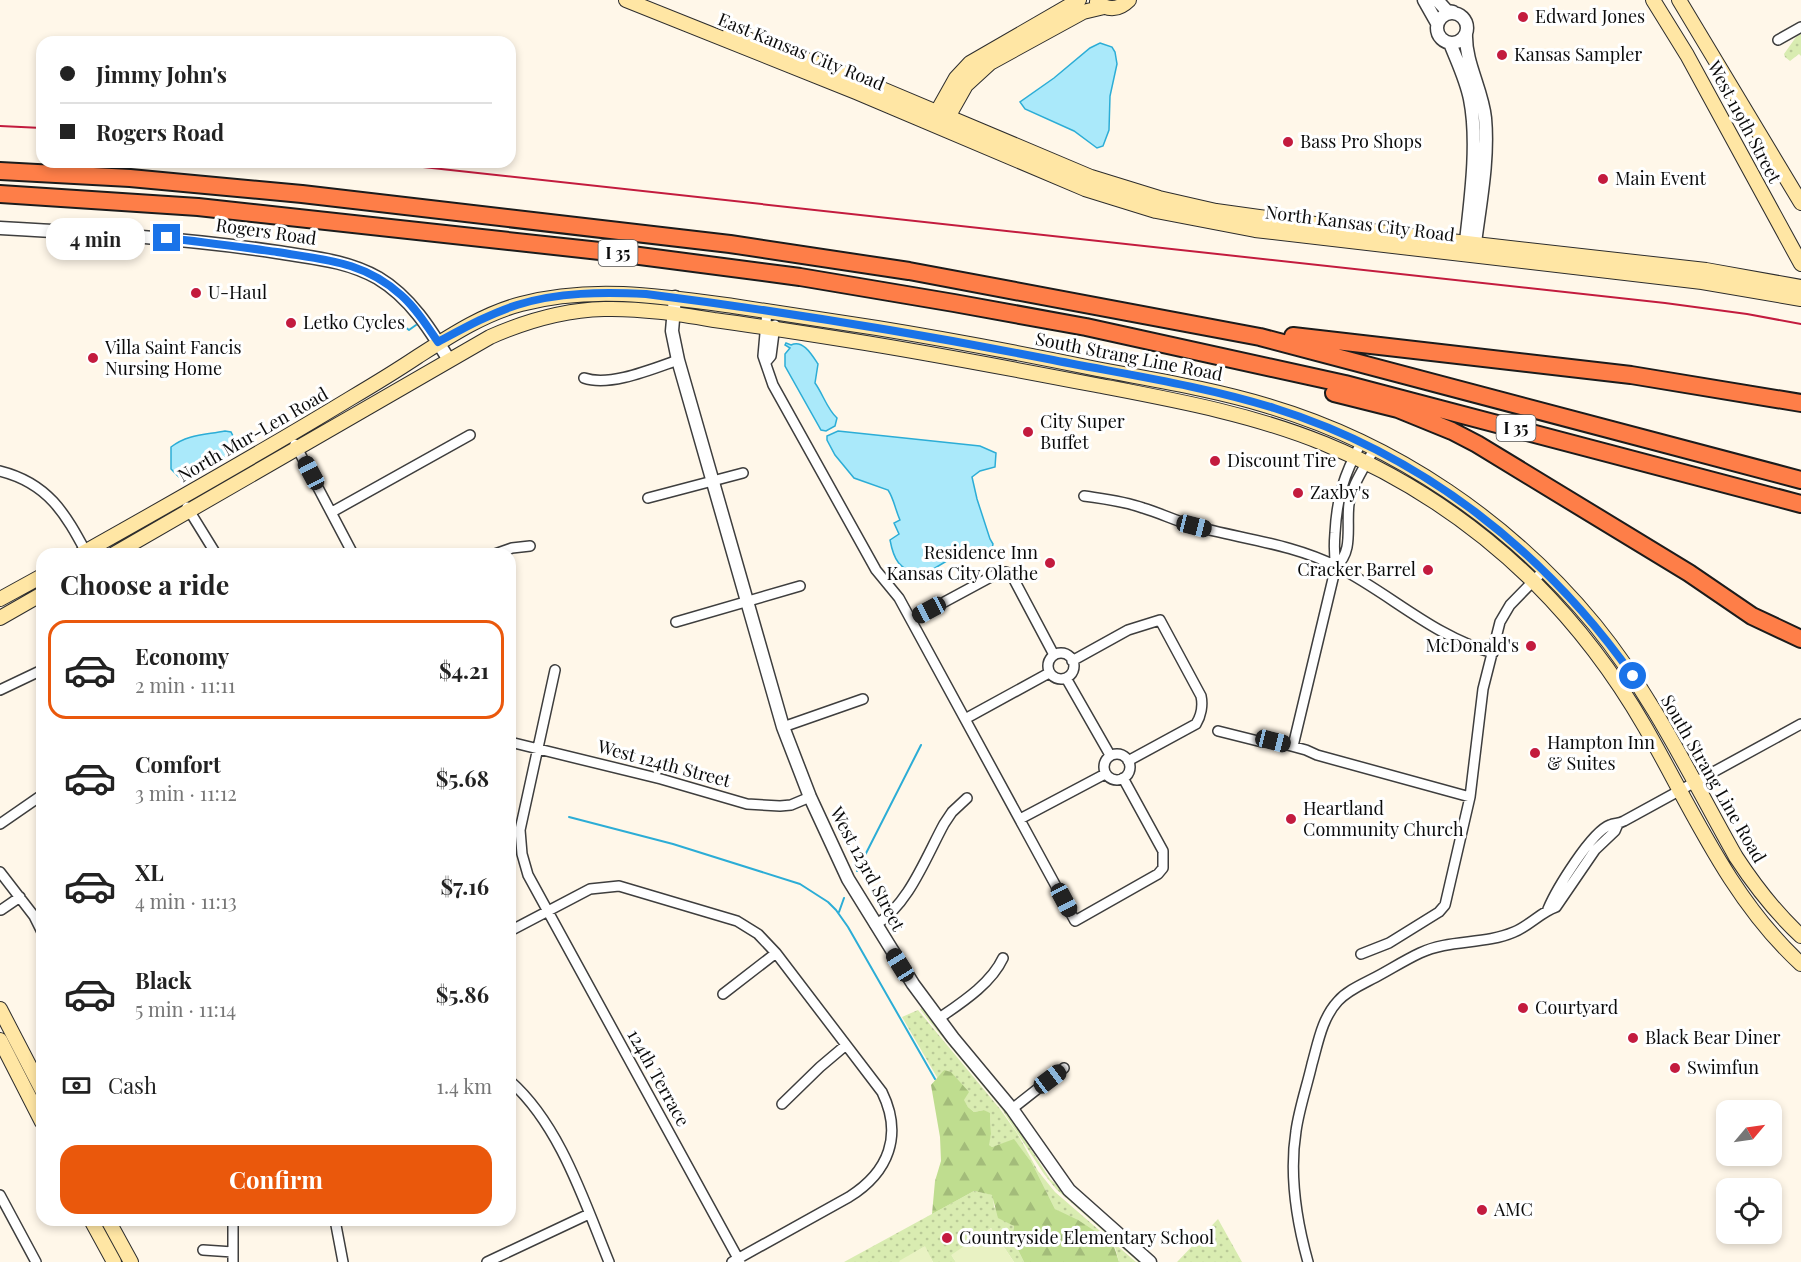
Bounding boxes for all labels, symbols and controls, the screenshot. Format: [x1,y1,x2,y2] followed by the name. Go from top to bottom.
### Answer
[1535,4,1645,28] place label: Edward Jones
[715,7,889,96] street label: East Kansas City Road
[1516,10,1530,24] marker: Edward Jones
[1514,42,1642,66] place label: Kansas Sampler
[1495,48,1509,62] marker: Kansas Sampler
[1702,55,1787,187] street label: West 119th Street
[96,59,227,89] text: Jimmy John's
[96,117,224,147] text: Rogers Road
[1300,129,1422,153] place label: Bass Pro Shops
[1281,135,1295,149] marker: Bass Pro Shops
[1615,166,1707,190] place label: Main Event
[1596,172,1610,186] marker: Main Event
[1264,199,1457,247] street label: North Kansas City Road
[214,212,319,250] street label: Rogers Road
[47,217,146,259] callout: 4 min
[153,224,180,251] route end
[70,225,121,252] text: 4 min
[598,240,638,266] road number: I 35
[208,280,267,304] place label: U-Haul
[189,286,203,300] marker: U-Haul
[303,310,405,334] place label: Letko Cycles
[284,316,298,330] marker: Letko Cycles
[1034,326,1225,386] street label: South Strang Line Road
[104,335,242,380] place label: Villa Saint Fancis Nursing Home
[86,351,100,365] marker: Villa Saint Fancis Nursing Home
[173,381,333,487] street label: North Mur-Len Road
[1040,409,1125,454] place label: City Super Buffet
[1496,415,1536,441] road number: I 35
[1021,425,1035,439] marker: City Super Buffet
[1227,448,1336,472] place label: Discount Tire
[295,453,327,493] car
[1208,454,1222,468] marker: Discount Tire
[1310,480,1370,504] place label: Zaxby's
[1291,486,1305,500] marker: Zaxby's
[1174,513,1214,539] car
[887,540,1038,585] place label: Residence Inn Kansas City Olathe
[1043,556,1057,570] marker: Residence Inn Kansas City Olathe
[1297,557,1416,581] place label: Cracker Barrel
[1421,563,1435,577] marker: Cracker Barrel
[60,566,229,602] text: Choose a ride
[909,594,949,626] car
[1425,633,1519,657] place label: McDonald's
[1524,639,1538,653] marker: McDonald's
[135,641,229,671] text: Economy
[63,643,117,697] icon: car
[439,655,489,685] text: $4.21
[1619,662,1646,689] route start
[135,671,235,698] text: 2 min · 11:11
[1656,690,1772,867] street label: South Strang Line Road
[1253,728,1293,754] car
[1547,730,1655,775] place label: Hampton Inn & Suites
[594,733,734,792] street label: West 124th Street
[1528,746,1542,760] marker: Hampton Inn & Suites
[135,749,221,779] text: Comfort
[63,751,117,805] icon: car
[436,763,489,793] text: $5.68
[135,779,237,806] text: 3 min · 11:12
[1303,796,1464,841] place label: Heartland Community Church
[825,801,911,935] street label: West 123rd Street
[1284,812,1298,826] marker: Heartland Community Church
[135,857,164,887] text: XL
[63,859,117,913] icon: car
[440,871,489,901] text: $7.16
[1048,880,1080,920] car
[135,887,237,914] text: 4 min · 11:13
[883,945,917,985] car
[135,965,192,995] text: Black
[63,967,117,1021] icon: car
[436,979,489,1009] text: $5.86
[135,995,236,1022] text: 5 min · 11:14
[1535,995,1619,1019] place label: Courtyard
[1516,1001,1530,1015] marker: Courtyard
[622,1025,695,1130] street label: 124th Terrace
[1645,1025,1781,1049] place label: Black Bear Diner
[1626,1031,1640,1045] marker: Black Bear Diner
[1687,1055,1759,1079] place label: Swimfun
[1030,1061,1070,1097] car
[1668,1061,1682,1075] marker: Swimfun
[60,1069,93,1102] icon: cash
[108,1070,157,1100] text: Cash
[437,1072,492,1099] text: 1.4 km
[1716,1100,1782,1166] north arrow
[1716,1100,1782,1244] map controls
[60,1145,492,1214] button: Confirm
[1716,1178,1782,1244] button: locate
[1493,1197,1533,1221] place label: AMC
[1475,1203,1489,1217] marker: AMC
[959,1225,1214,1249] place label: Countryside Elementary School
[940,1231,954,1245] marker: Countryside Elementary School

